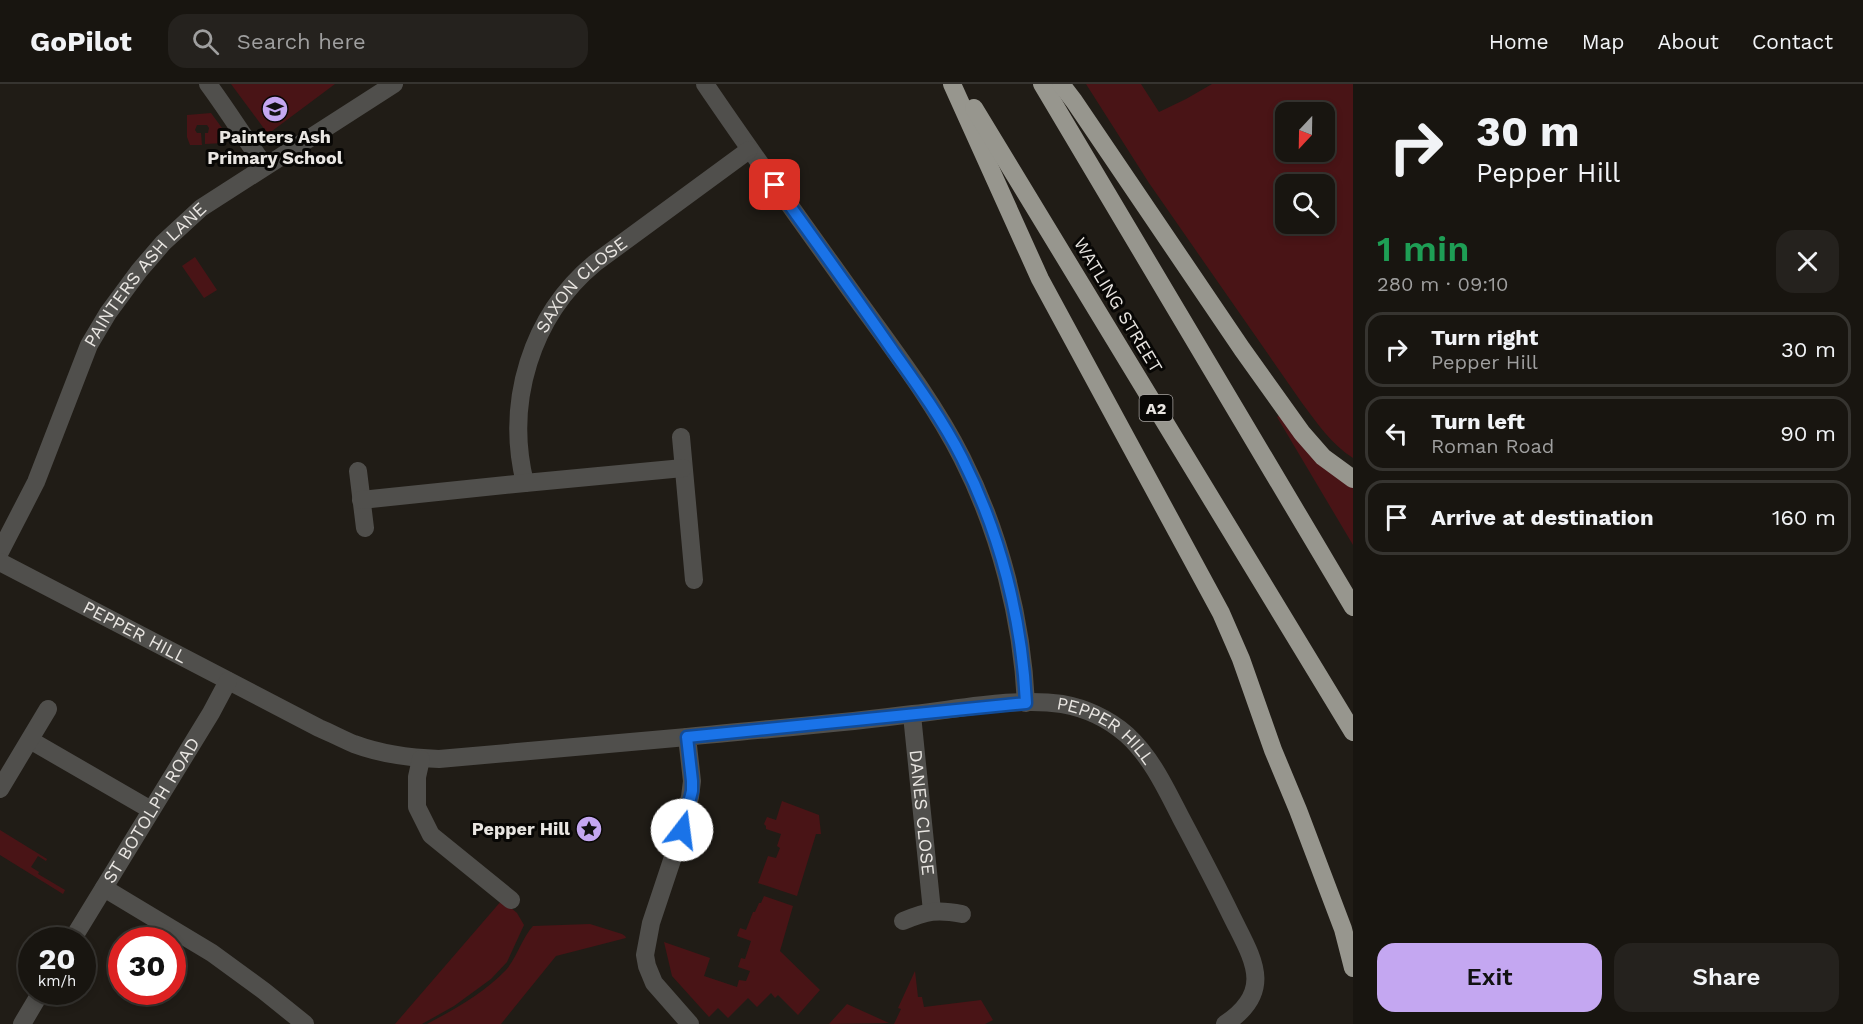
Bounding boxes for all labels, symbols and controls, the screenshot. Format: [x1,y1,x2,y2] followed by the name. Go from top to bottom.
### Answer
[168,14,588,68] search box
[30,25,132,58] text: GoPilot
[189,25,222,58] icon: search
[237,29,366,54] text: Search here
[1489,29,1549,54] text: Home
[1582,29,1625,54] text: Map
[1658,29,1719,54] text: About
[1752,29,1833,54] text: Contact
[260,94,290,124] school or university icon: Painters Ash Primary School
[1275,102,1335,162] north arrow
[1275,102,1335,234] map controls
[1476,107,1580,156] text: 30 m
[1377,108,1455,186] icon: right
[207,126,343,168] place label: Painters Ash Primary School
[1476,157,1620,189] text: Pepper Hill
[749,159,800,210] pin
[758,168,791,201] icon: arrive
[1275,174,1335,234] button: search
[79,198,210,351] street label: PAINTERS ASH LANE
[1377,228,1469,270] text: 1 min
[1776,230,1839,293] button: close
[531,232,631,336] street label: SAXON CLOSE
[1070,233,1167,376] street label: WATLING STREET
[1377,272,1508,296] text: 280 m · 09:10
[1431,325,1538,350] text: Turn right
[1380,333,1413,366] icon: right
[1781,337,1836,362] text: 30 m
[1431,350,1538,374] text: Pepper Hill
[1140,395,1172,421] road number: A2
[1431,409,1525,434] text: Turn left
[1380,417,1413,450] icon: left
[1780,421,1836,446] text: 90 m
[1431,434,1554,458] text: Roman Road
[1380,501,1413,534] icon: arrive
[1431,505,1654,530] text: Arrive at destination
[1772,505,1836,530] text: 160 m
[80,596,191,667] street label: PEPPER HILL
[1055,692,1159,769] street label: PEPPER HILL
[98,733,204,887] street label: ST BOTOLPH ROAD
[906,749,939,876] street label: DANES CLOSE
[650,798,714,862] position arrow
[574,814,604,844] place icon: Pepper Hill
[472,818,570,839] place label: Pepper Hill
[108,927,186,1005] speed limit sign: 30
[38,941,76,976] text: 20
[1377,943,1602,1012] button: Exit
[1614,943,1839,1012] button: Share
[38,972,76,990] text: km/h

